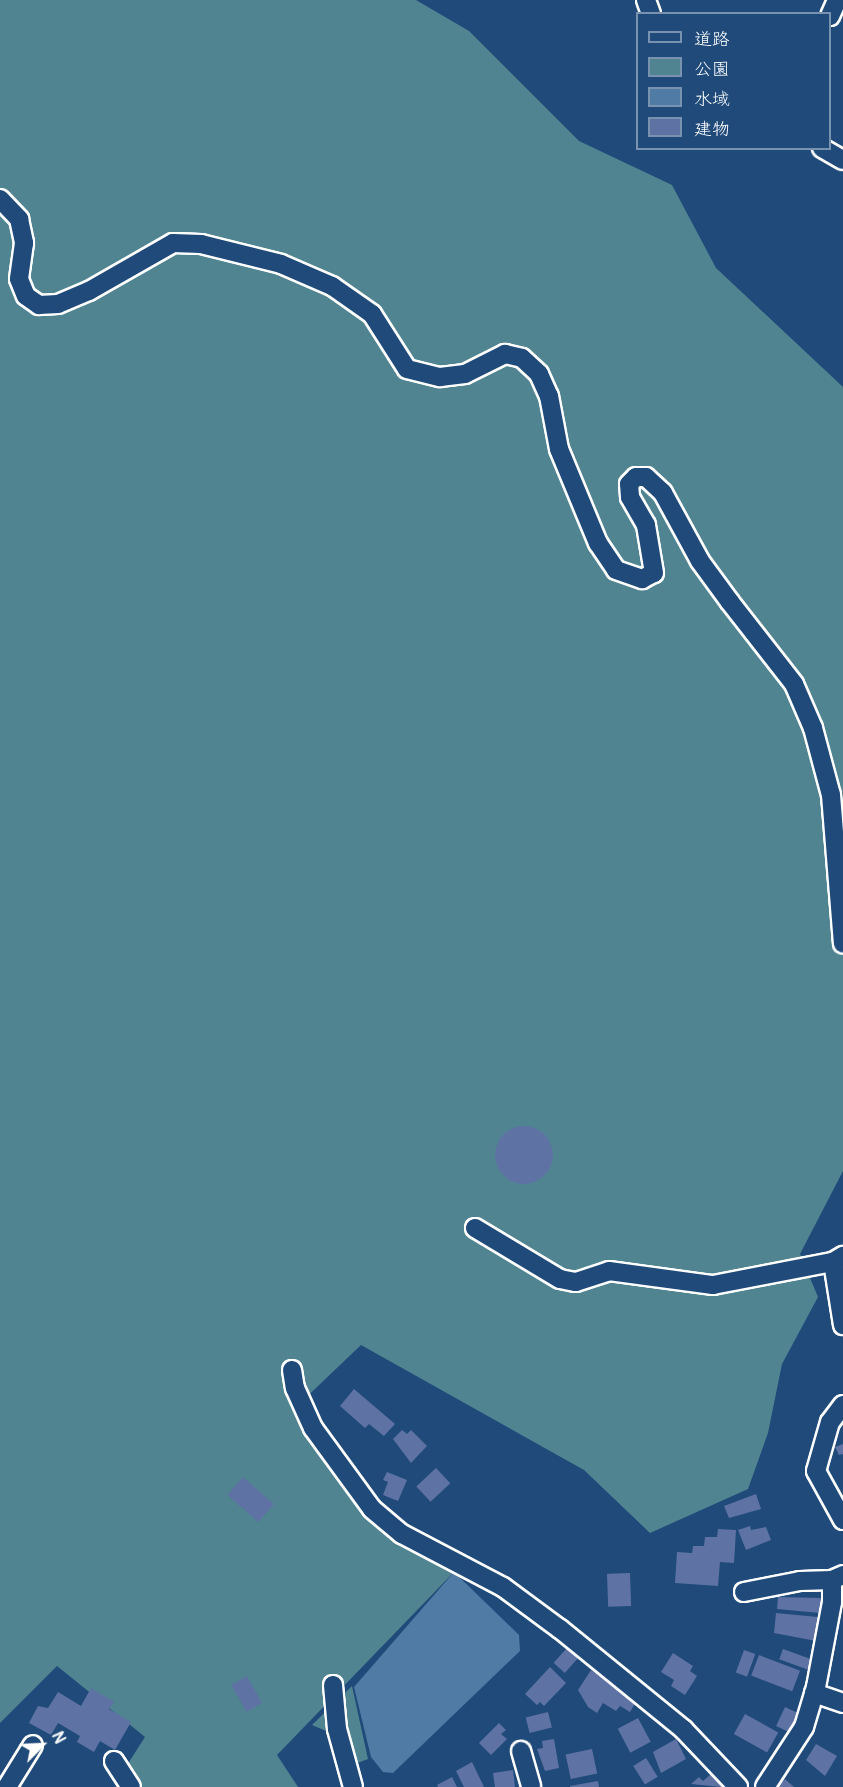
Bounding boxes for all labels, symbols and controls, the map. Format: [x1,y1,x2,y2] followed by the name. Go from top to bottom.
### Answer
[636,12,831,150] legend
[694,28,730,51] text: 道路
[694,58,730,81] text: 公園
[694,88,730,111] text: 水域
[694,118,730,141] text: 建物
[12,1715,72,1775] north arrow
[47,1729,70,1747] text: N

